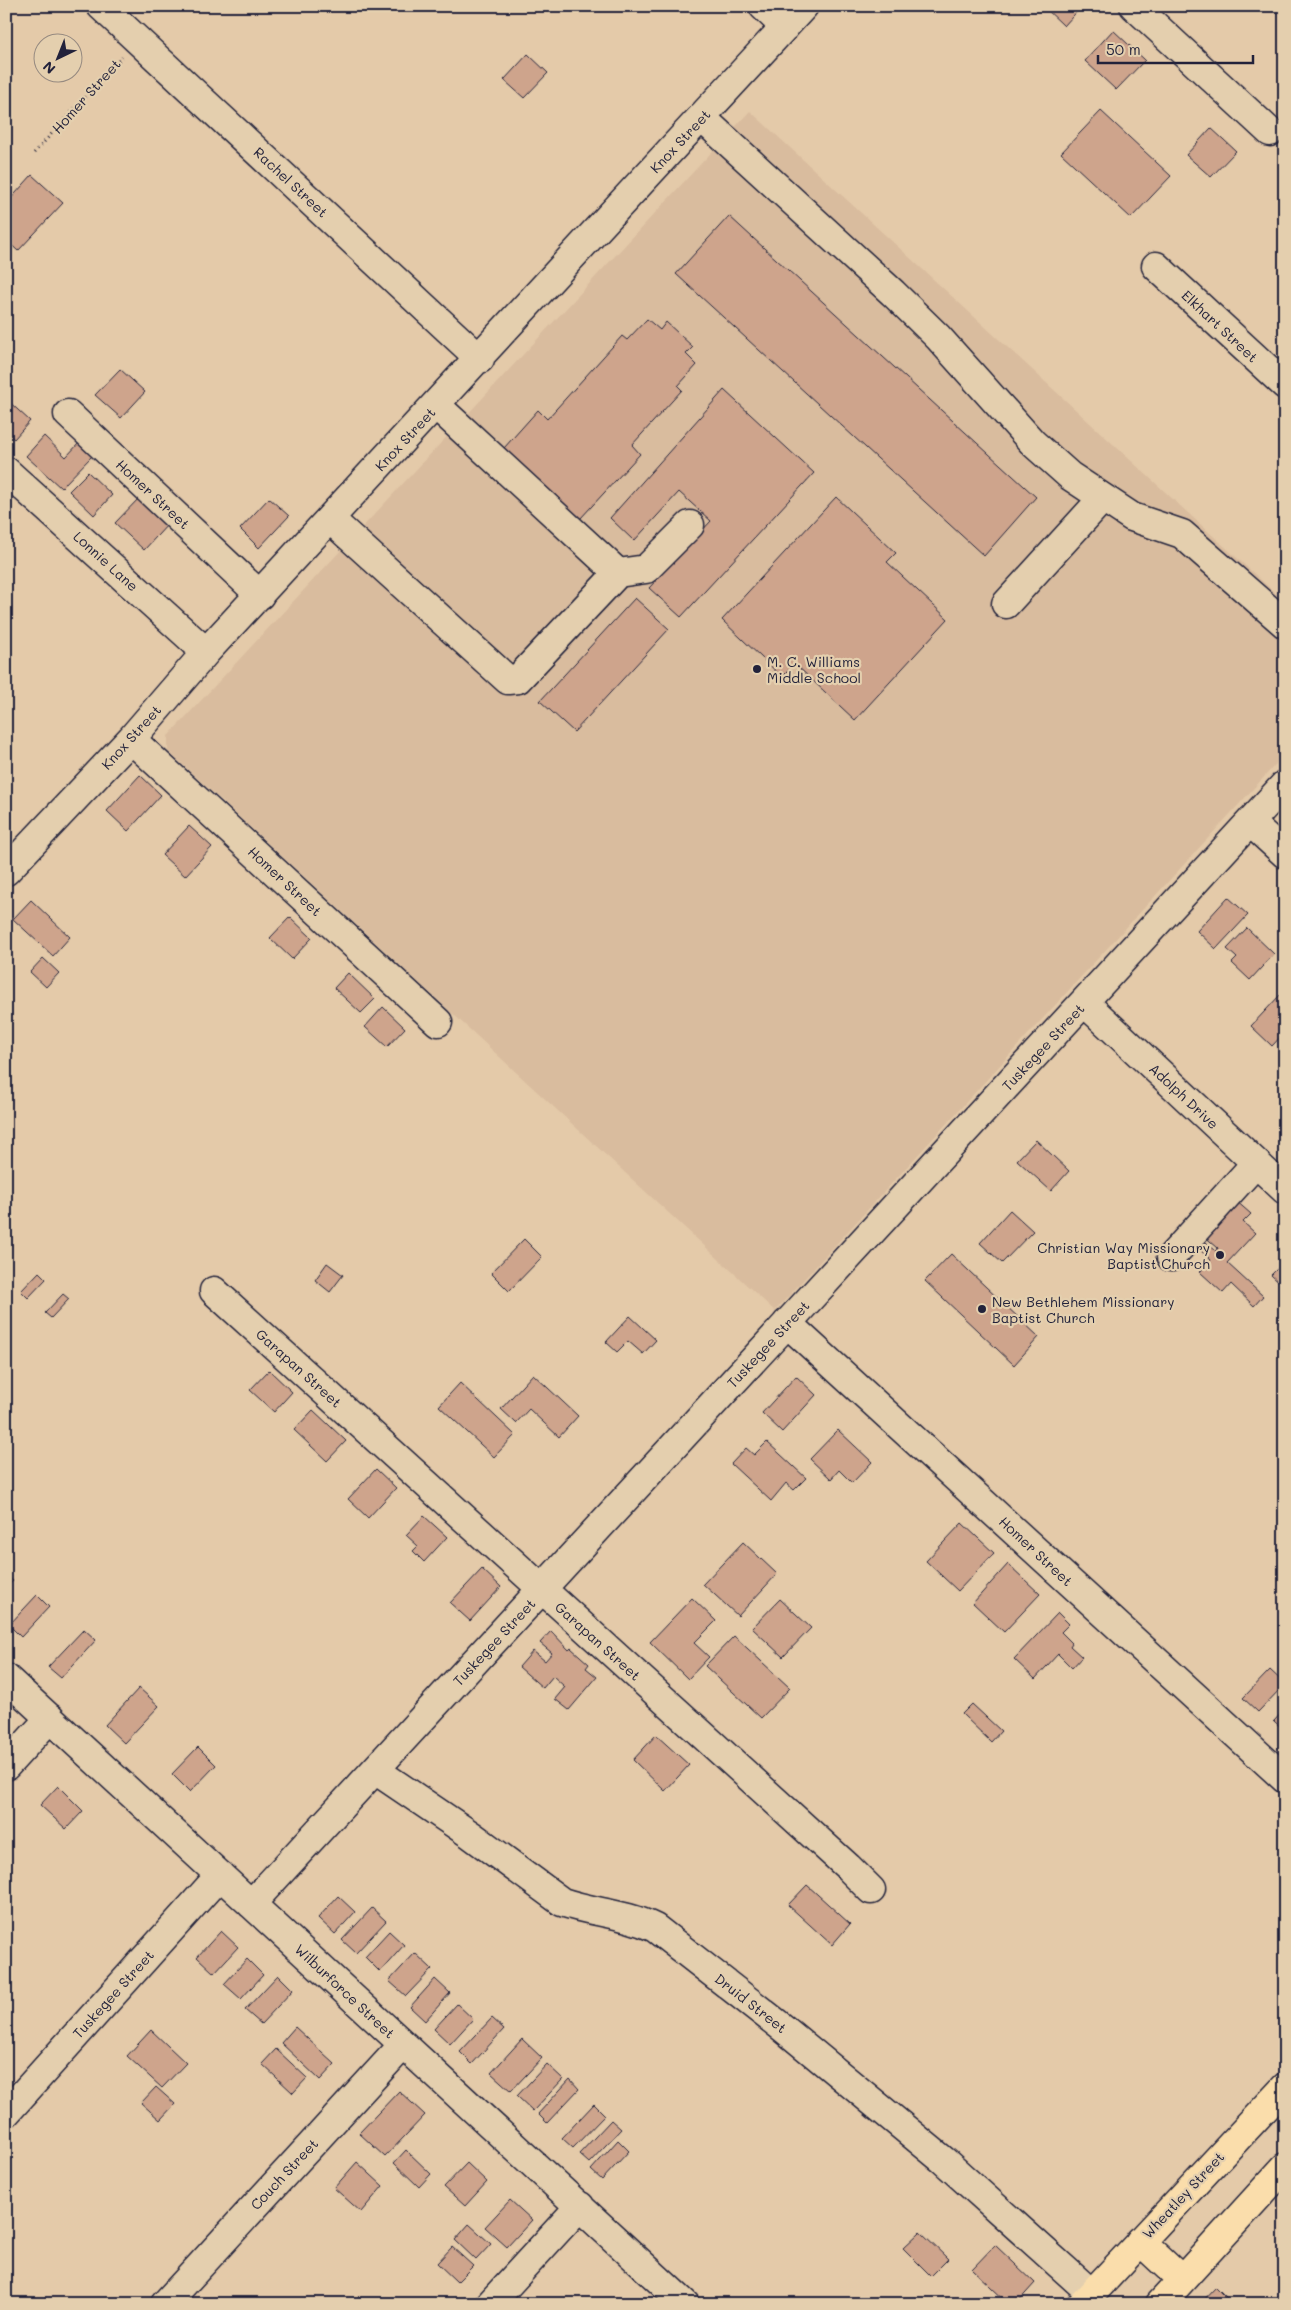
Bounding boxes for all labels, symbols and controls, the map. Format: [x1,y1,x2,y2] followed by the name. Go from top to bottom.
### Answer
[32,32,82,82] north arrow
[1098,32,1254,64] scale bar
[1106,39,1141,59] text: 50 m
[47,55,125,137] street label: Homer Street
[38,57,59,78] text: N
[646,105,714,177] street label: Knox Street
[250,143,332,221] street label: Rachel Street
[1178,286,1262,366] street label: Elkhart Street
[371,403,439,475] street label: Knox Street
[112,455,194,533] street label: Homer Street
[69,527,143,595] street label: Lonnie Lane
[767,652,861,687] place label: M. C. Williams Middle School
[751,663,763,675] marker: M. C. Williams Middle School
[97,701,165,773] street label: Knox Street
[244,842,326,920] street label: Homer Street
[998,999,1088,1095] street label: Tuskegee Street
[1145,1059,1223,1133] street label: Adolph Drive
[1037,1238,1210,1273] place label: Christian Way Missionary Baptist Church
[1214,1249,1226,1261] marker: Christian Way Missionary Baptist Church
[992,1292,1175,1327] place label: New Bethlehem Missionary Baptist Church
[723,1296,813,1392] street label: Tuskegee Street
[976,1303,988,1315] marker: New Bethlehem Missionary Baptist Church
[252,1324,346,1412] street label: Garapan Street
[995,1512,1077,1590] street label: Homer Street
[449,1594,539,1690] street label: Tuskegee Street
[551,1597,645,1685] street label: Garapan Street
[291,1940,399,2042] street label: Wilburforce Street
[68,1946,158,2042] street label: Tuskegee Street
[711,1969,791,2037] street label: Druid Street
[246,2134,322,2214] street label: Couch Street
[1138,2147,1228,2243] street label: Wheatley Street

